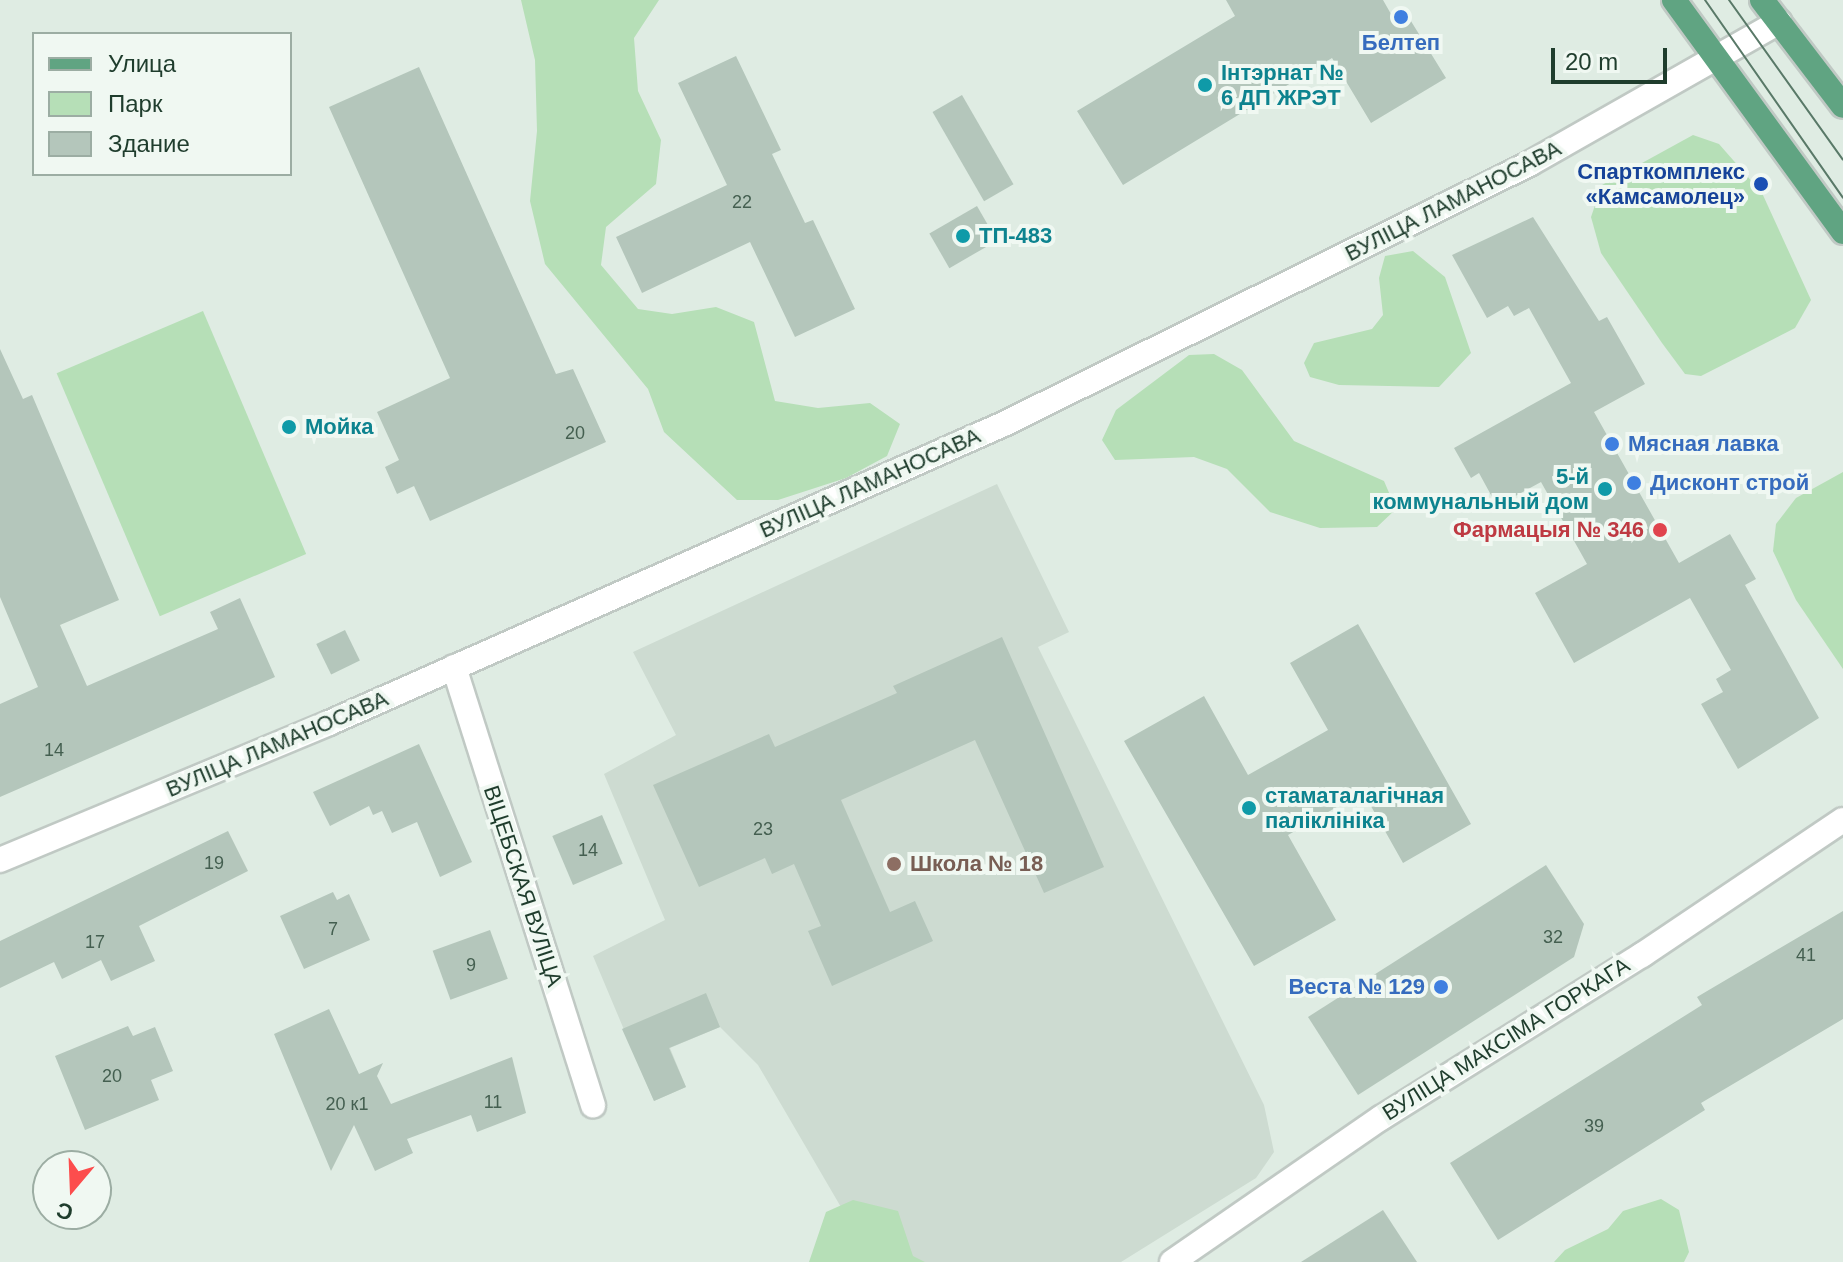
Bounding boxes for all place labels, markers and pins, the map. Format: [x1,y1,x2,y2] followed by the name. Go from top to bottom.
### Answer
[1392,8,1410,26] marker: Белтеп
[1362,30,1440,56] place label: Белтеп
[1221,59,1344,110] place label: Інтэрнат № 6 ДП ЖРЭТ
[1196,76,1214,94] marker: Інтэрнат № 6 ДП ЖРЭТ
[1577,158,1745,210] place label: Спарткомплекс «Камсамолец»
[1752,175,1770,193] marker: Спарткомплекс «Камсамолец»
[979,223,1052,249] place label: ТП-483
[954,227,972,245] marker: ТП-483
[305,414,374,440] place label: Мойка
[280,418,298,436] marker: Мойка
[1628,431,1779,457] place label: Мясная лавка
[1603,435,1621,453] marker: Мясная лавка
[1373,463,1589,514] place label: 5-й коммунальный дом
[1650,470,1809,496] place label: Дисконт строй
[1625,474,1643,492] marker: Дисконт строй
[1596,480,1614,498] marker: 5-й коммунальный дом
[1453,517,1644,543] place label: Фармацыя № 346
[1651,521,1669,539] marker: Фармацыя № 346
[1265,782,1444,834] place label: стаматалагічная паліклініка
[1240,799,1258,817] marker: стаматалагічная паліклініка
[910,851,1043,877] place label: Школа № 18
[885,855,903,873] marker: Школа № 18
[1288,974,1425,1000] place label: Веста № 129
[1432,978,1450,996] marker: Веста № 129

